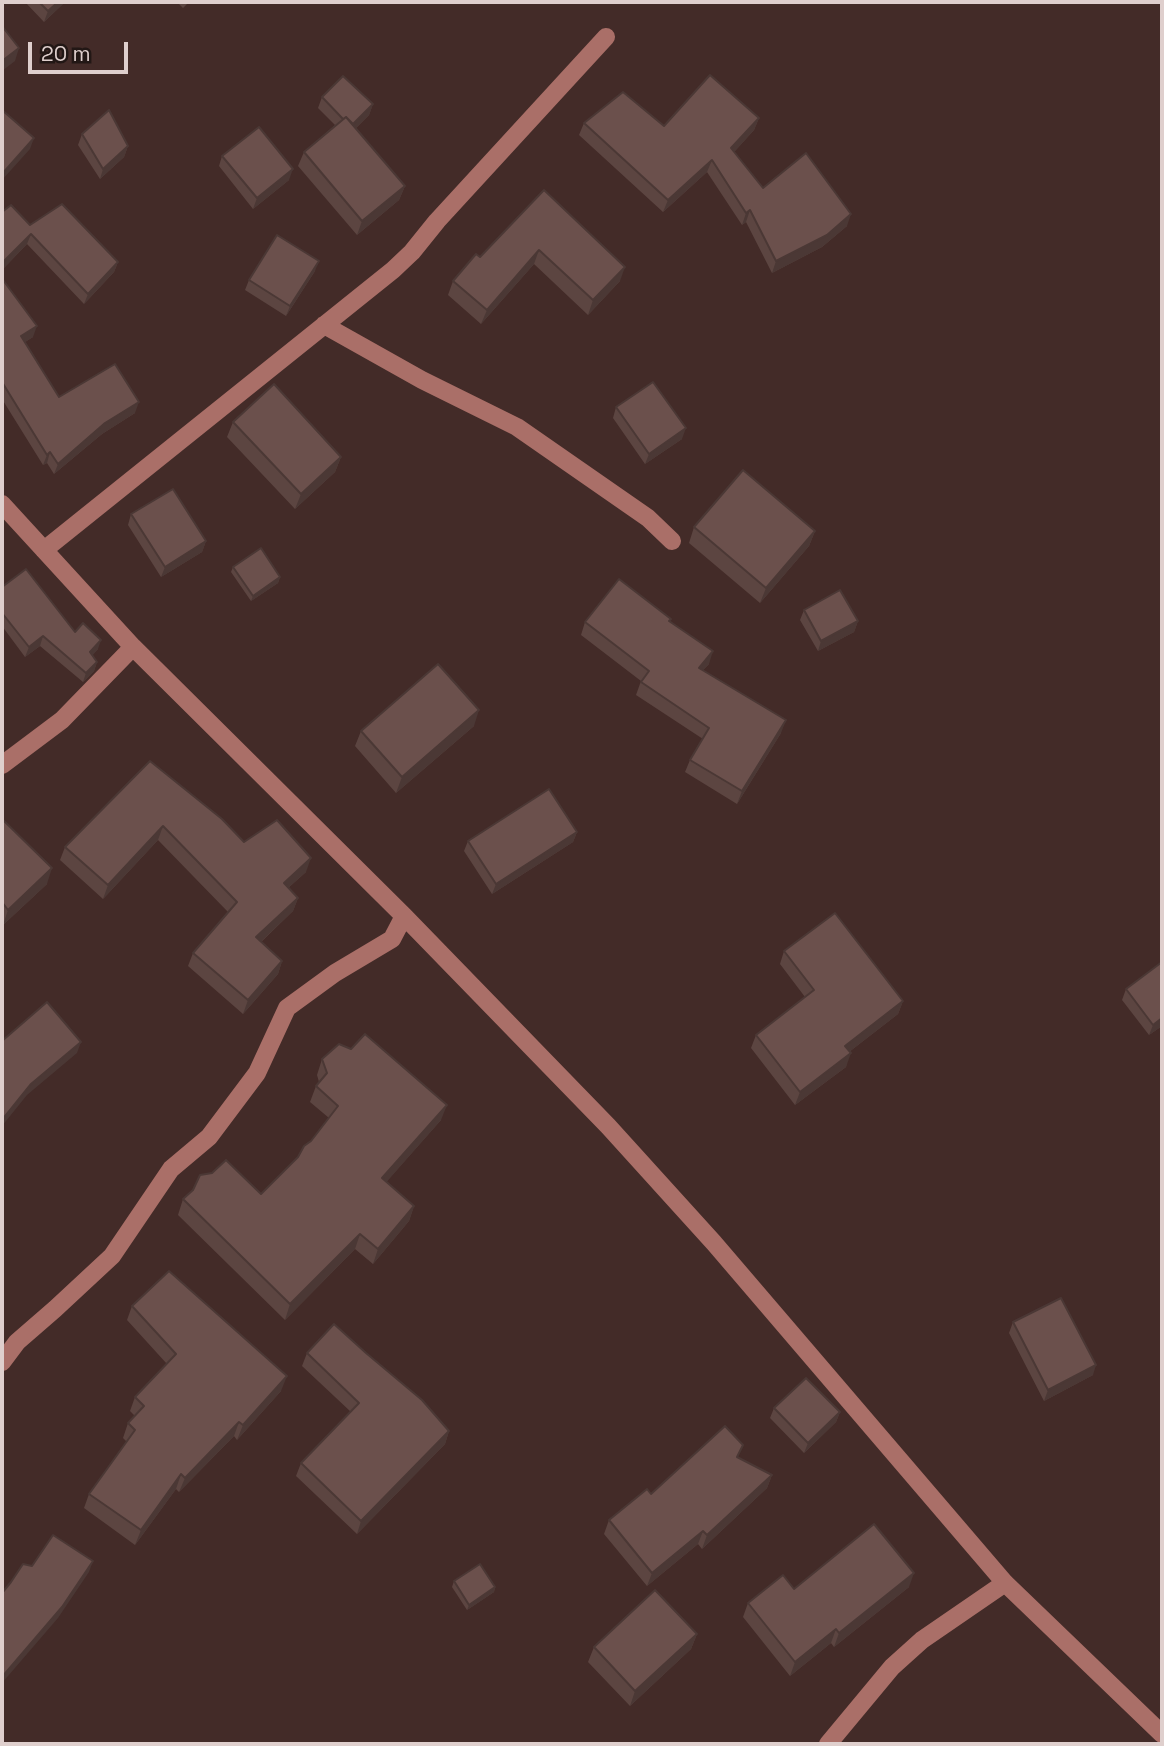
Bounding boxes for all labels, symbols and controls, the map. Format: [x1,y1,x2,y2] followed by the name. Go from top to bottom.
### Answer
[32,28,131,72] scale bar
[41,40,91,67] text: 20 m

